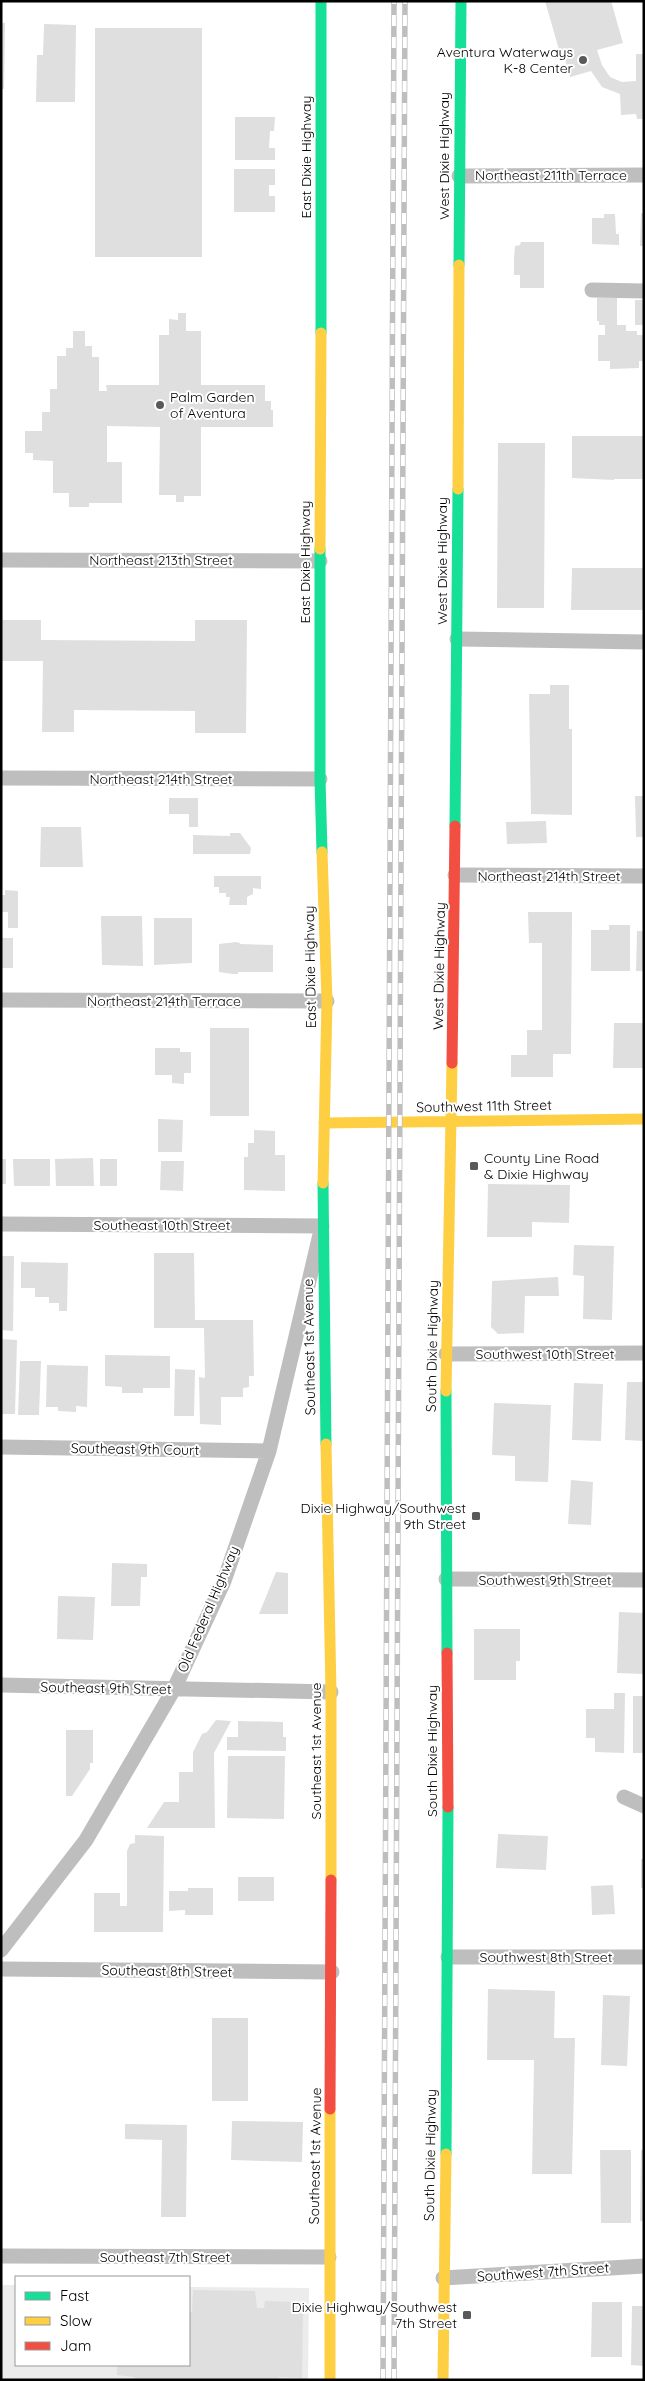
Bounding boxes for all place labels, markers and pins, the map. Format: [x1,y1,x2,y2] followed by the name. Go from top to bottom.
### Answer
[437,43,574,77] place label: Aventura Waterways K-8 Center
[577,54,589,66] marker: Aventura Waterways K-8 Center
[170,388,255,422] place label: Palm Garden of Aventura
[154,399,166,411] marker: Palm Garden of Aventura
[484,1149,599,1183] place label: County Line Road & Dixie Highway
[468,1160,480,1172] marker: County Line Road & Dixie Highway
[301,1499,466,1533] place label: Dixie Highway/Southwest 9th Street
[470,1510,482,1522] marker: Dixie Highway/Southwest 9th Street
[292,2298,457,2332] place label: Dixie Highway/Southwest 7th Street
[461,2309,473,2321] marker: Dixie Highway/Southwest 7th Street

